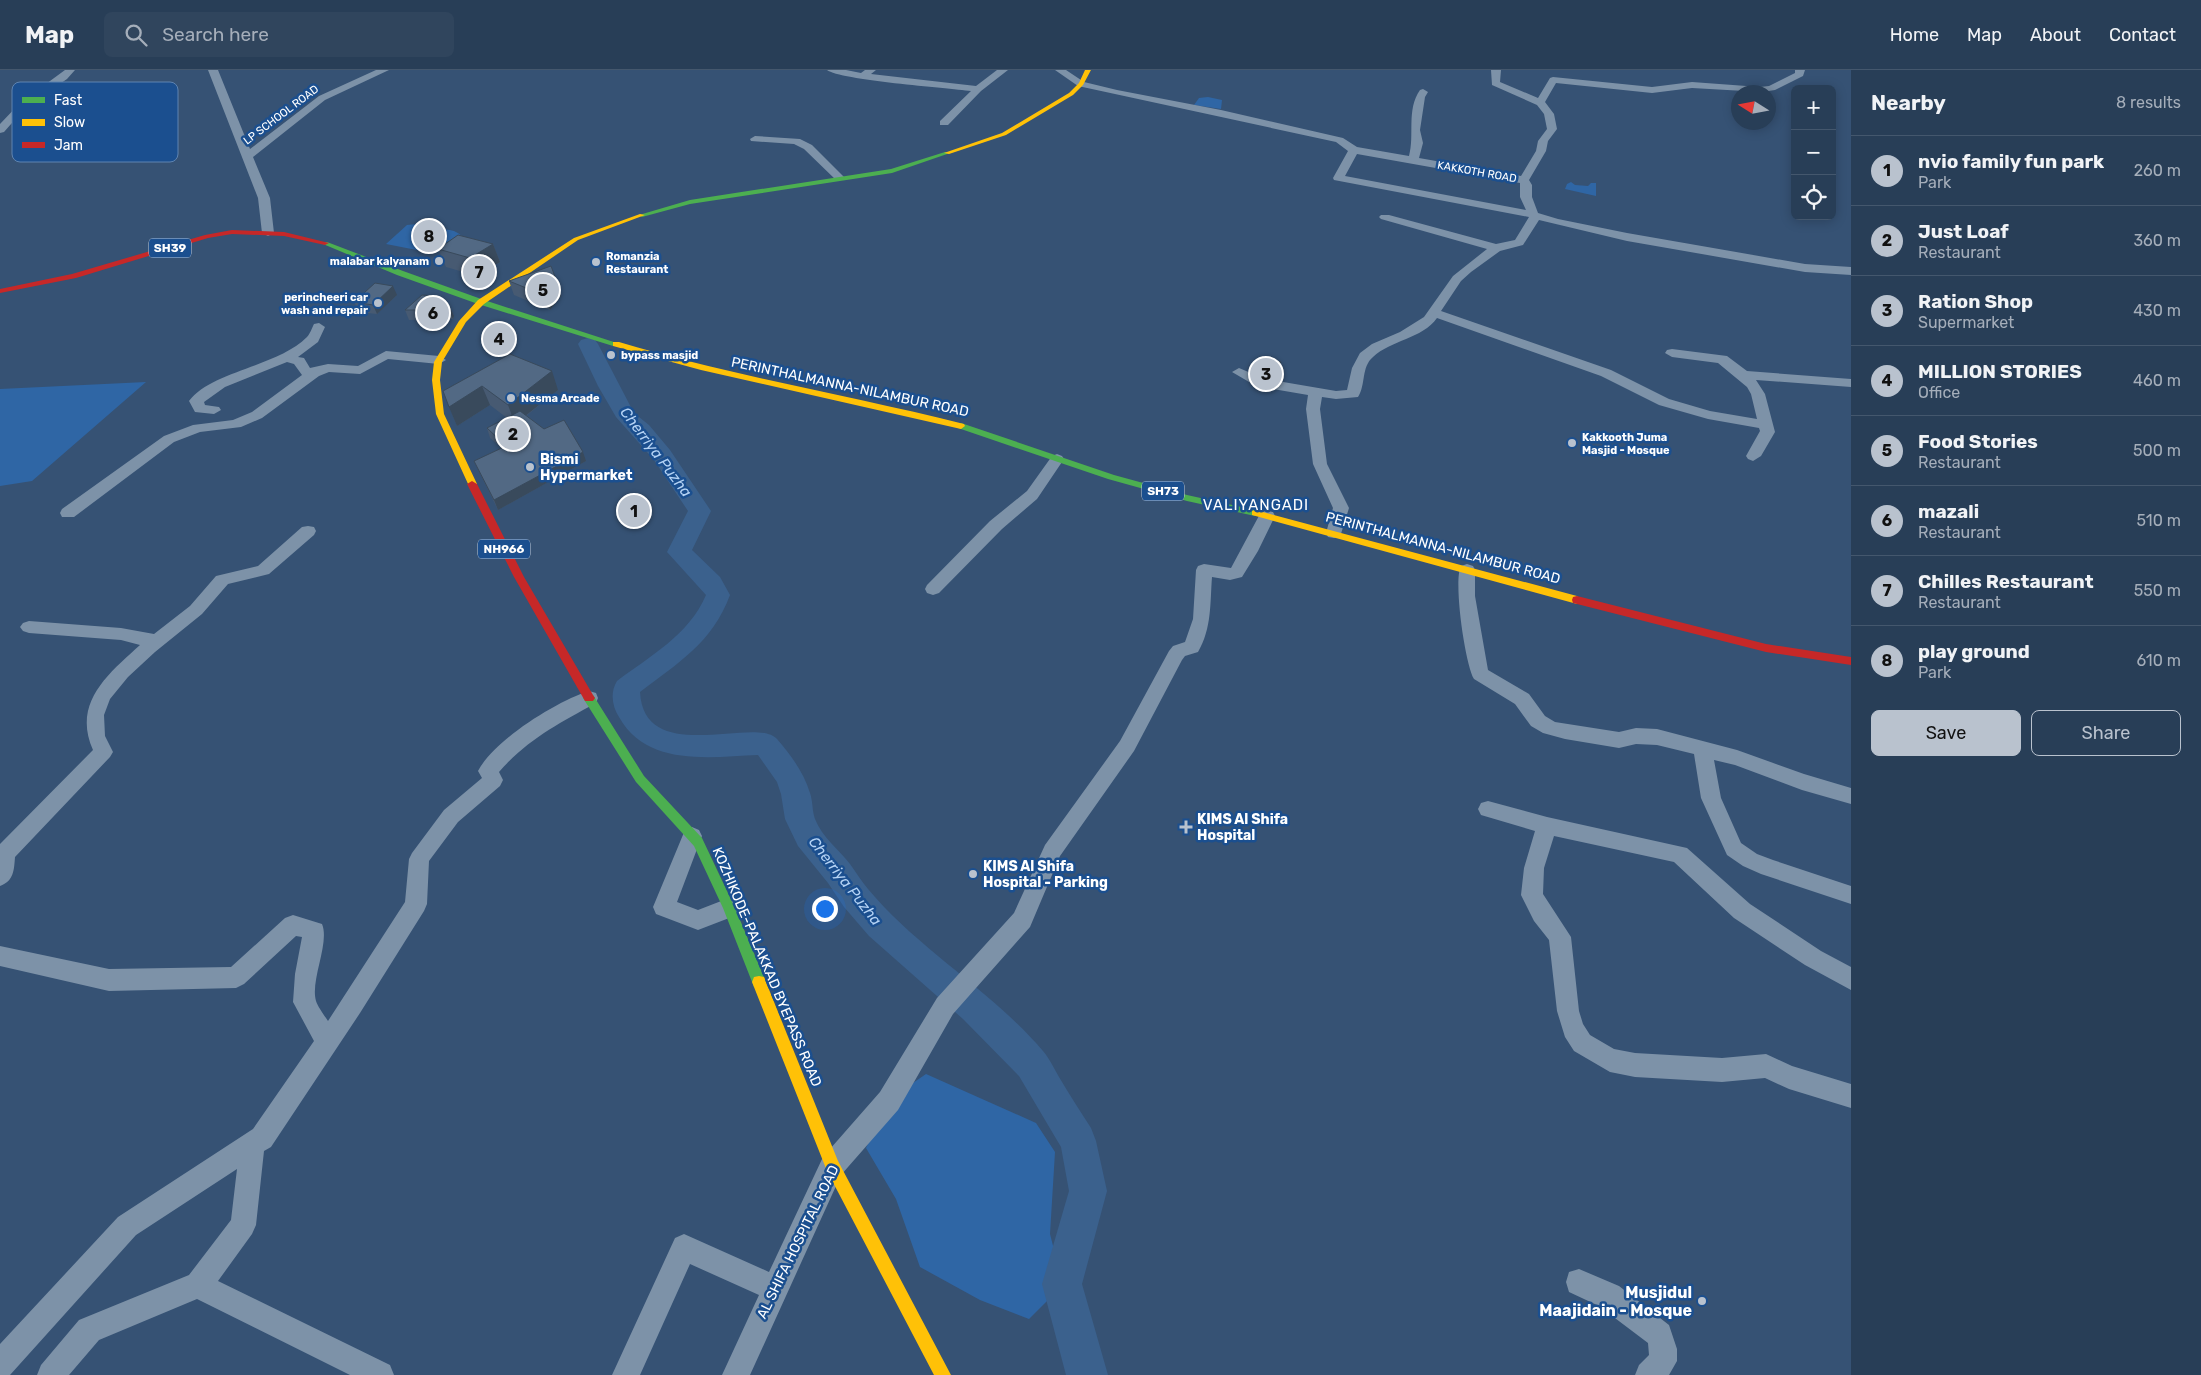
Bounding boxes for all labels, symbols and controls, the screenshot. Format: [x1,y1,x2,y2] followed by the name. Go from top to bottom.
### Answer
[104,12,454,57] search box
[25,21,74,49] text: Map
[122,21,150,49] icon: search
[162,23,269,46] text: Search here
[1890,24,1939,46] text: Home
[1967,24,2002,46] text: Map
[2030,24,2081,46] text: About
[2109,24,2176,46] text: Contact
[12,82,178,162] legend
[241,83,321,147] street label: LP SCHOOL ROAD
[1731,85,1776,130] north arrow
[1791,85,1836,220] map controls
[1791,85,1836,130] button: +
[1871,90,1946,115] text: Nearby
[54,92,83,109] text: Fast
[2116,93,2181,112] text: 8 results
[54,114,85,131] text: Slow
[1791,130,1836,175] button: −
[54,137,83,154] text: Jam
[1918,150,2104,173] text: nvio family fun park
[1436,159,1518,185] street label: KAKKOTH ROAD
[1883,161,1891,180] text: 1
[2134,161,2181,180] text: 260 m
[1918,173,1951,192] text: Park
[1791,175,1836,220] button: locate
[413,217,445,255] pin: 8
[1918,220,2009,243] text: Just Loaf
[1882,231,1892,250] text: 2
[2133,231,2181,250] text: 360 m
[149,238,191,258] road number: SH39
[1918,243,2001,262] text: Restaurant
[606,250,668,276] place label: Romanzia Restaurant
[463,253,495,291] pin: 7
[330,255,429,268] place label: malabar kalyanam
[433,255,445,267] marker: malabar kalyanam
[590,256,602,268] marker: Romanzia Restaurant
[527,271,559,309] pin: 5
[1918,290,2033,313] text: Ration Shop
[281,291,368,317] place label: perincheeri car wash and repair
[417,294,449,332] pin: 6
[372,297,384,309] marker: perincheeri car wash and repair
[1882,301,1892,320] text: 3
[2133,301,2181,320] text: 430 m
[1918,313,2014,332] text: Supermarket
[483,320,515,358] pin: 4
[605,349,617,361] marker: bypass masjid
[621,349,698,362] place label: bypass masjid
[730,353,970,421] street label: PERINTHALMANNA-NILAMBUR ROAD
[1250,355,1282,393] pin: 3
[1918,360,2082,383] text: MILLION STORIES
[1882,371,1892,390] text: 4
[2133,371,2181,390] text: 460 m
[1918,383,1960,402] text: Office
[505,392,517,404] marker: Nesma Arcade
[521,392,600,405] place label: Nesma Arcade
[616,404,696,501] water label: Cherriya Puzha
[497,415,529,453] pin: 2
[1918,430,2038,453] text: Food Stories
[1582,431,1670,457] place label: Kakkooth Juma Masjid - Mosque
[1566,437,1578,449] marker: Kakkooth Juma Masjid - Mosque
[1882,441,1892,460] text: 5
[2133,441,2181,460] text: 500 m
[540,451,633,484] place label: Bismi Hypermarket
[1918,453,2001,472] text: Restaurant
[524,461,536,473] marker: Bismi Hypermarket
[1142,482,1184,501] road number: SH73
[618,492,650,530] pin: 1
[1203,496,1309,514] district label: VALIYANGADI
[1918,500,1979,523] text: mazali
[1324,508,1562,588] street label: PERINTHALMANNA-NILAMBUR ROAD
[1882,511,1892,530] text: 6
[2137,511,2181,530] text: 510 m
[1918,523,2001,542] text: Restaurant
[478,539,530,558] road number: NH966
[1918,570,2094,593] text: Chilles Restaurant
[1882,581,1892,600] text: 7
[2134,581,2181,600] text: 550 m
[1918,593,2001,612] text: Restaurant
[1918,640,2030,663] text: play ground
[1882,651,1892,670] text: 8
[2137,651,2181,670] text: 610 m
[1918,663,1951,682] text: Park
[1871,710,2021,756] button: Save
[2031,710,2181,756] button: Share
[1197,811,1288,844] place label: KIMS Al Shifa Hospital
[1179,820,1193,834] marker: KIMS Al Shifa Hospital
[805,833,885,929] water label: Cherriya Puzha
[709,845,825,1089] street label: KOZHIKODE-PALAKKAD BYEPASS ROAD
[983,858,1108,891] place label: KIMS Al Shifa Hospital - Parking
[967,868,979,880] marker: KIMS Al Shifa Hospital - Parking
[812,896,838,922] your location
[753,1162,843,1322] street label: AL SHIFA HOSPITAL ROAD
[1539,1283,1692,1320] place label: Musjidul Maajidain - Mosque
[1696,1295,1708,1307] marker: Musjidul Maajidain - Mosque

